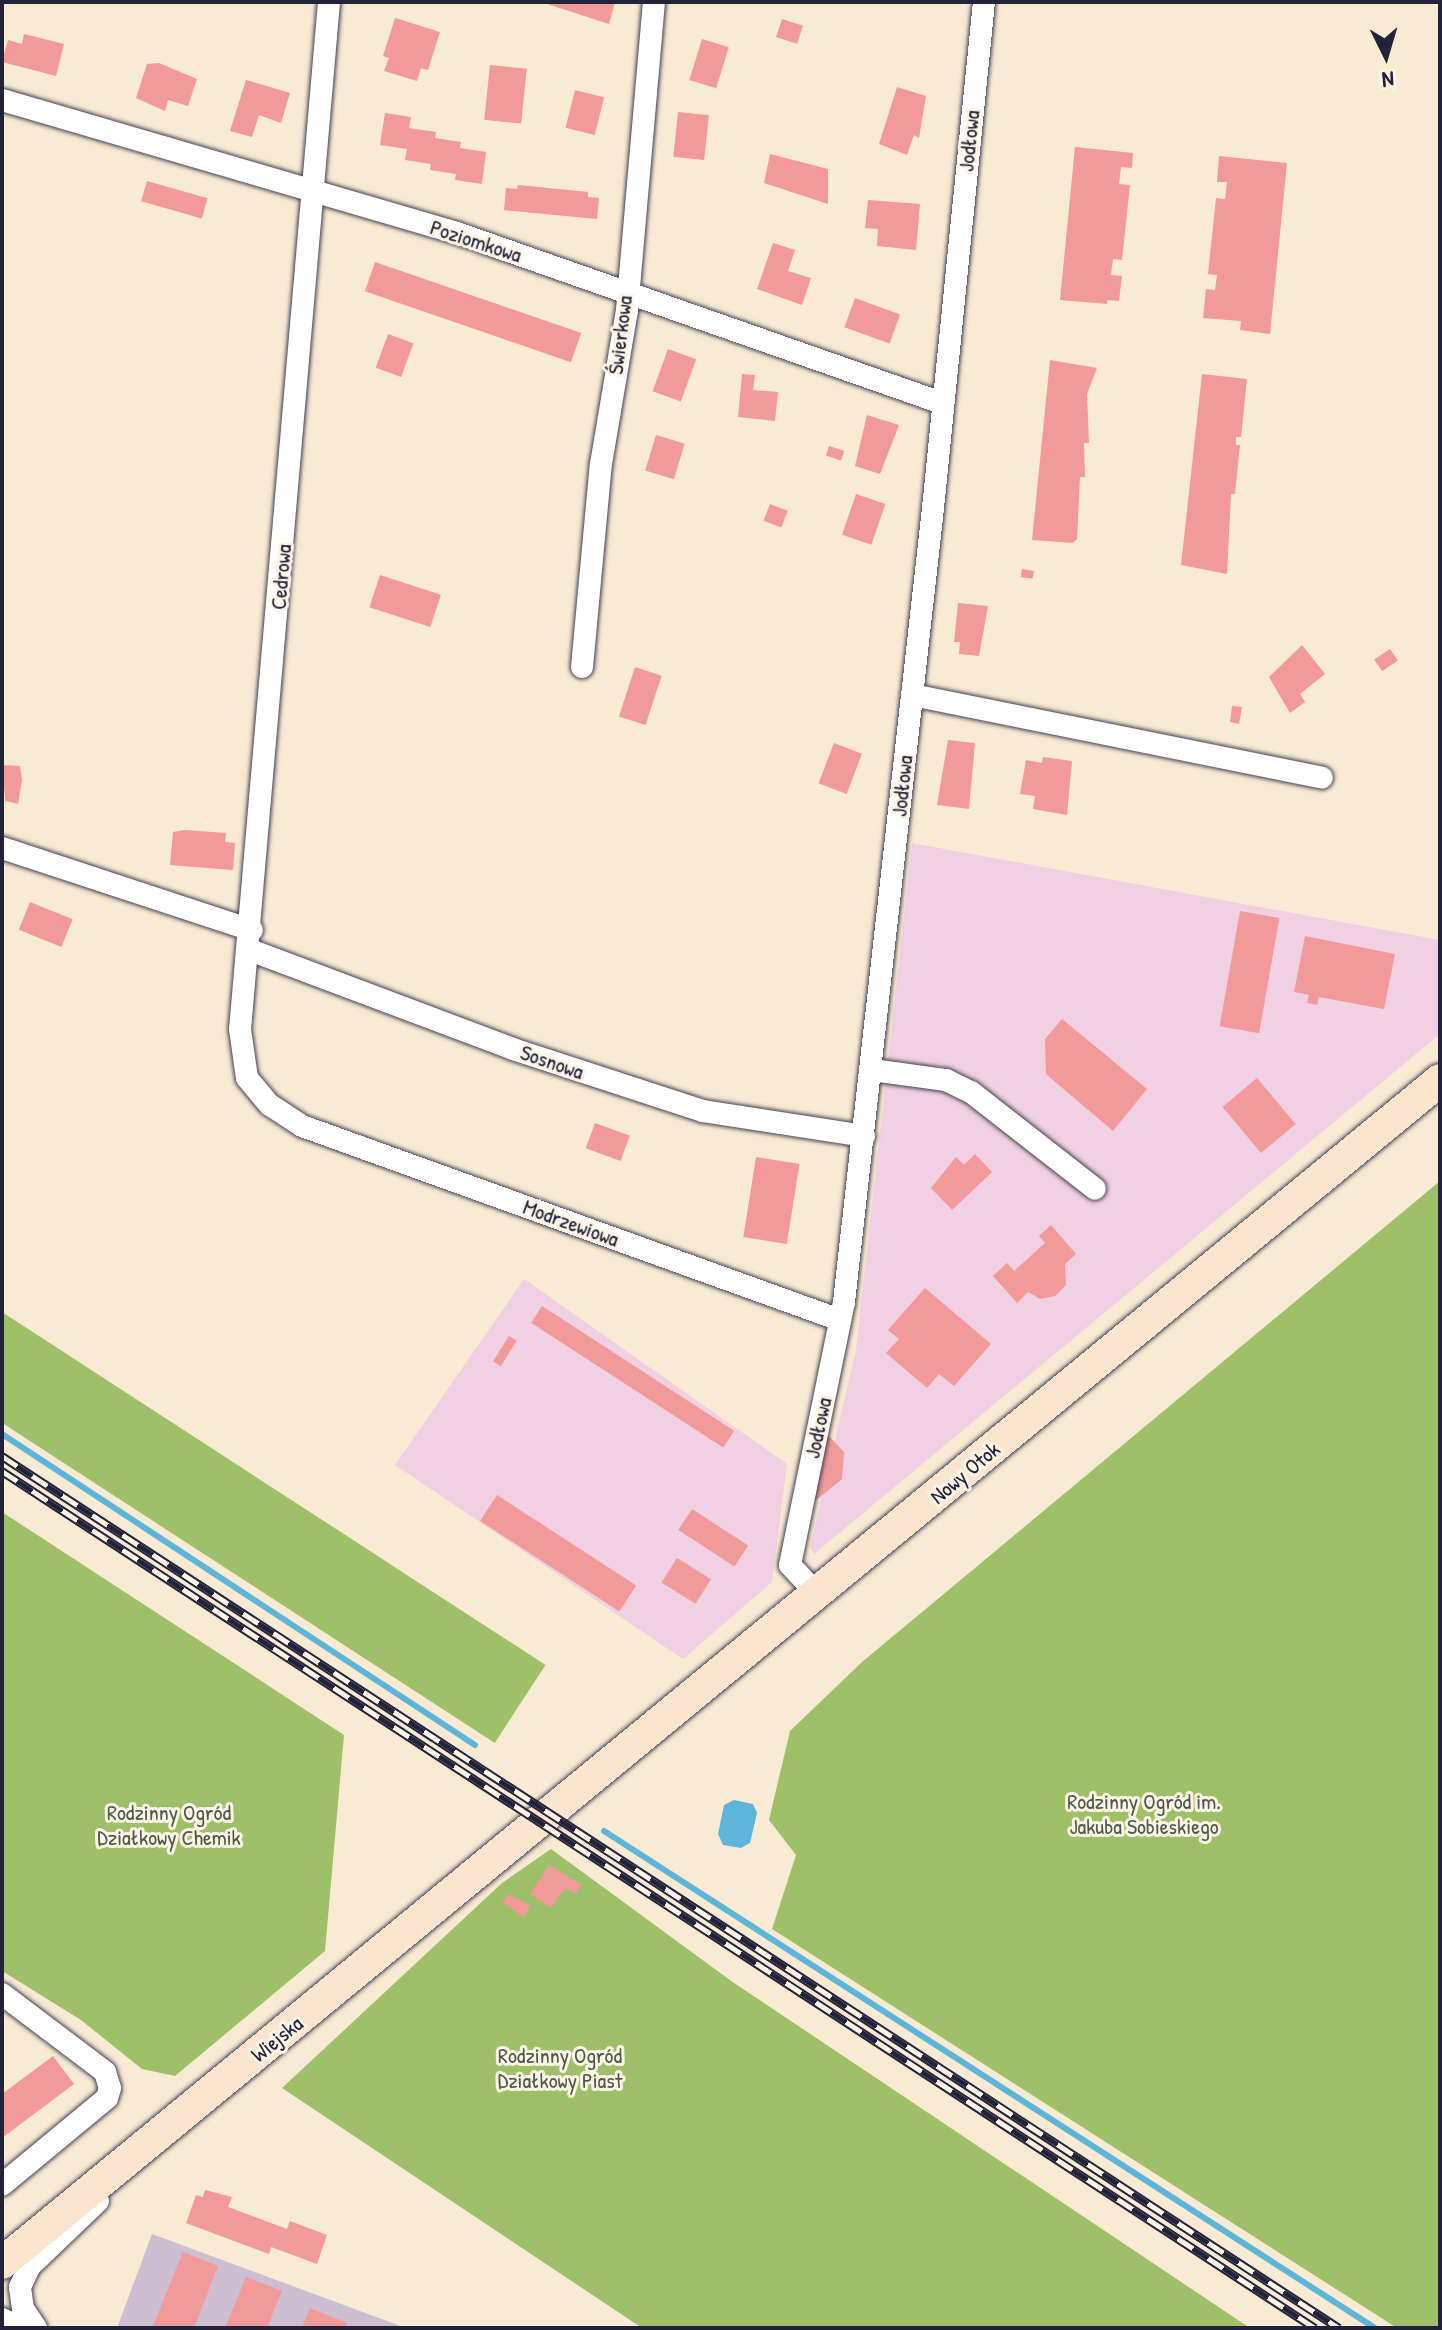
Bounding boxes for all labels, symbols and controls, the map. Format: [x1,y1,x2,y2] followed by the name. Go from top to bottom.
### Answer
[1346,16,1426,96] north arrow
[1381,64,1395,95] text: N
[953,109,985,173] street label: Jodłowa
[427,214,525,268] street label: Poziomkowa
[602,294,638,376] street label: Świerkowa
[265,543,297,611] street label: Cedrowa
[886,754,918,818] street label: Jodłowa
[517,1039,587,1085] street label: Sosnowa
[520,1194,622,1252] street label: Modrzewiowa
[799,1395,837,1461] street label: Jodłowa
[925,1436,1005,1510] street label: Nowy Otok
[1067,1788,1221,1840] park label: Rodzinny Ogród im. Jakuba Sobieskiego
[97,1799,241,1850] park label: Rodzinny Ogród Działkowy Chemik
[246,2010,308,2068] street label: Wiejska
[498,2042,622,2094] park label: Rodzinny Ogród Działkowy Piast

